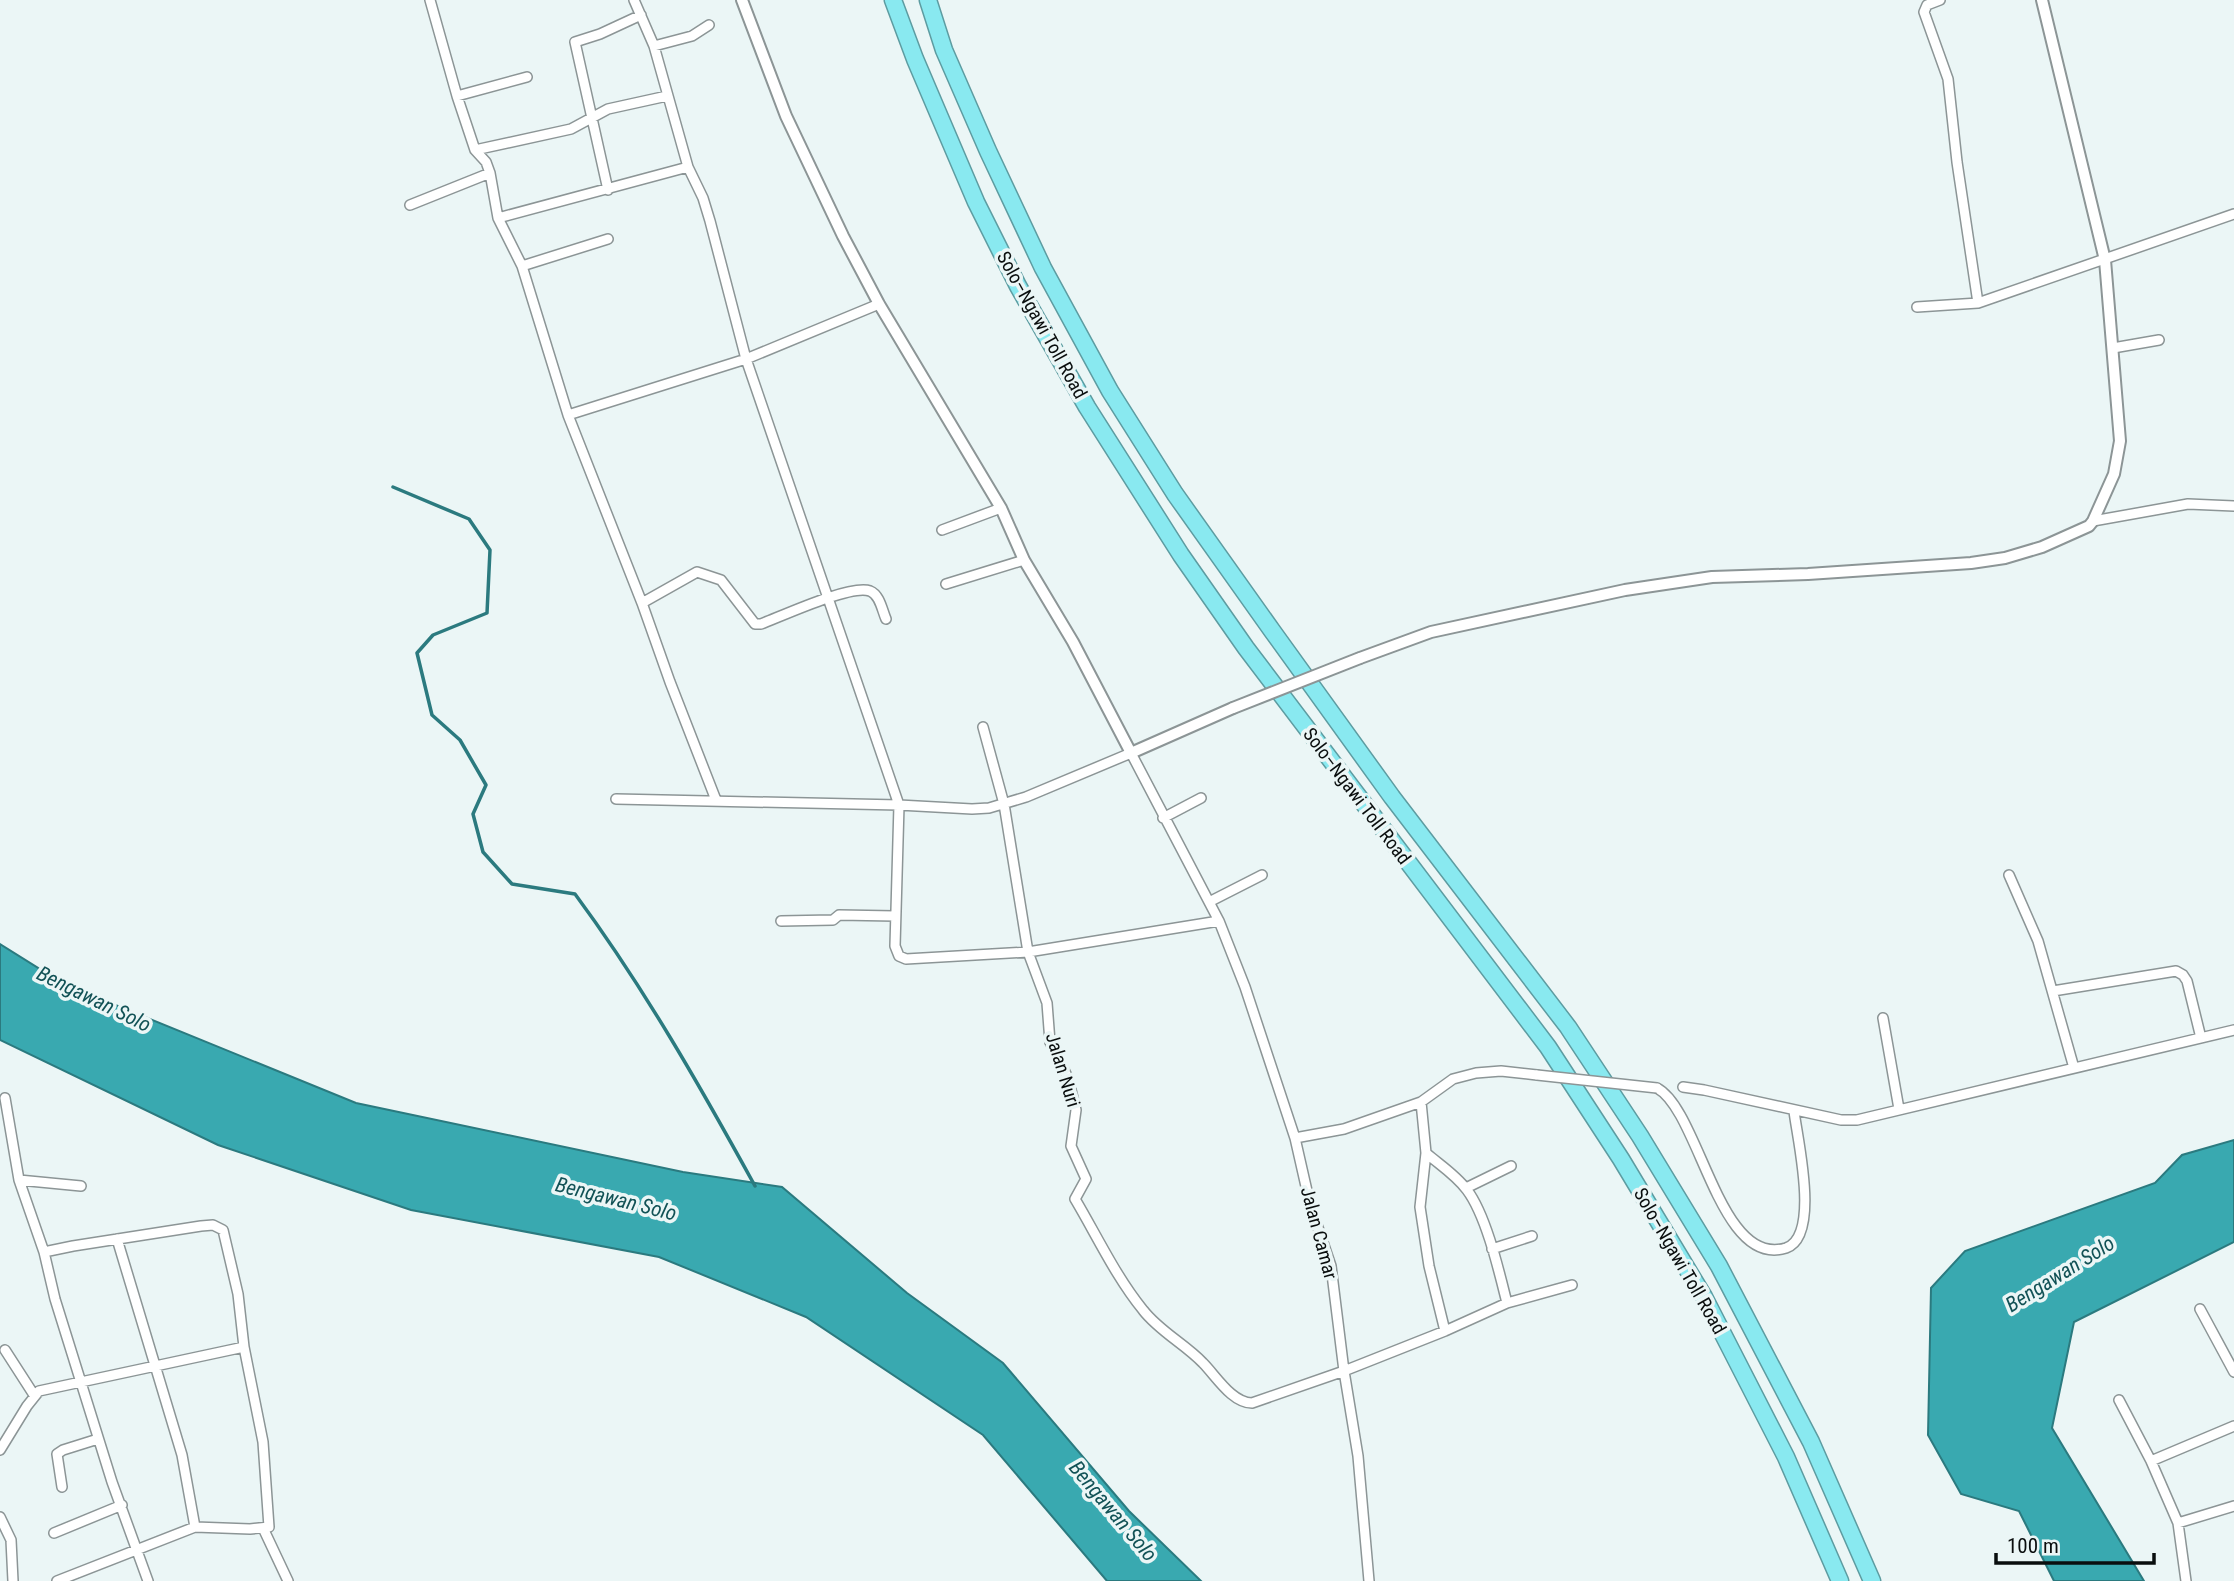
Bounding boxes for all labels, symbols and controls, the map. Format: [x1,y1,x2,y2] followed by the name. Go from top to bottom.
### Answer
[992,247,1092,403] street label: Solo–Ngawi Toll Road
[1298,723,1416,869] street label: Solo–Ngawi Toll Road
[33,961,155,1037] water label: Bengawan Solo
[1041,1030,1085,1110] street label: Jalan Nuri
[553,1172,679,1226] water label: Bengawan Solo
[1296,1184,1342,1282] street label: Jalan Camar
[1629,1184,1731,1338] street label: Solo–Ngawi Toll Road
[2001,1231,2119,1317] water label: Bengawan Solo
[1064,1456,1162,1566] water label: Bengawan Solo
[1996,1522,2154,1566] scale bar
[2007,1534,2059,1558] text: 100 m

